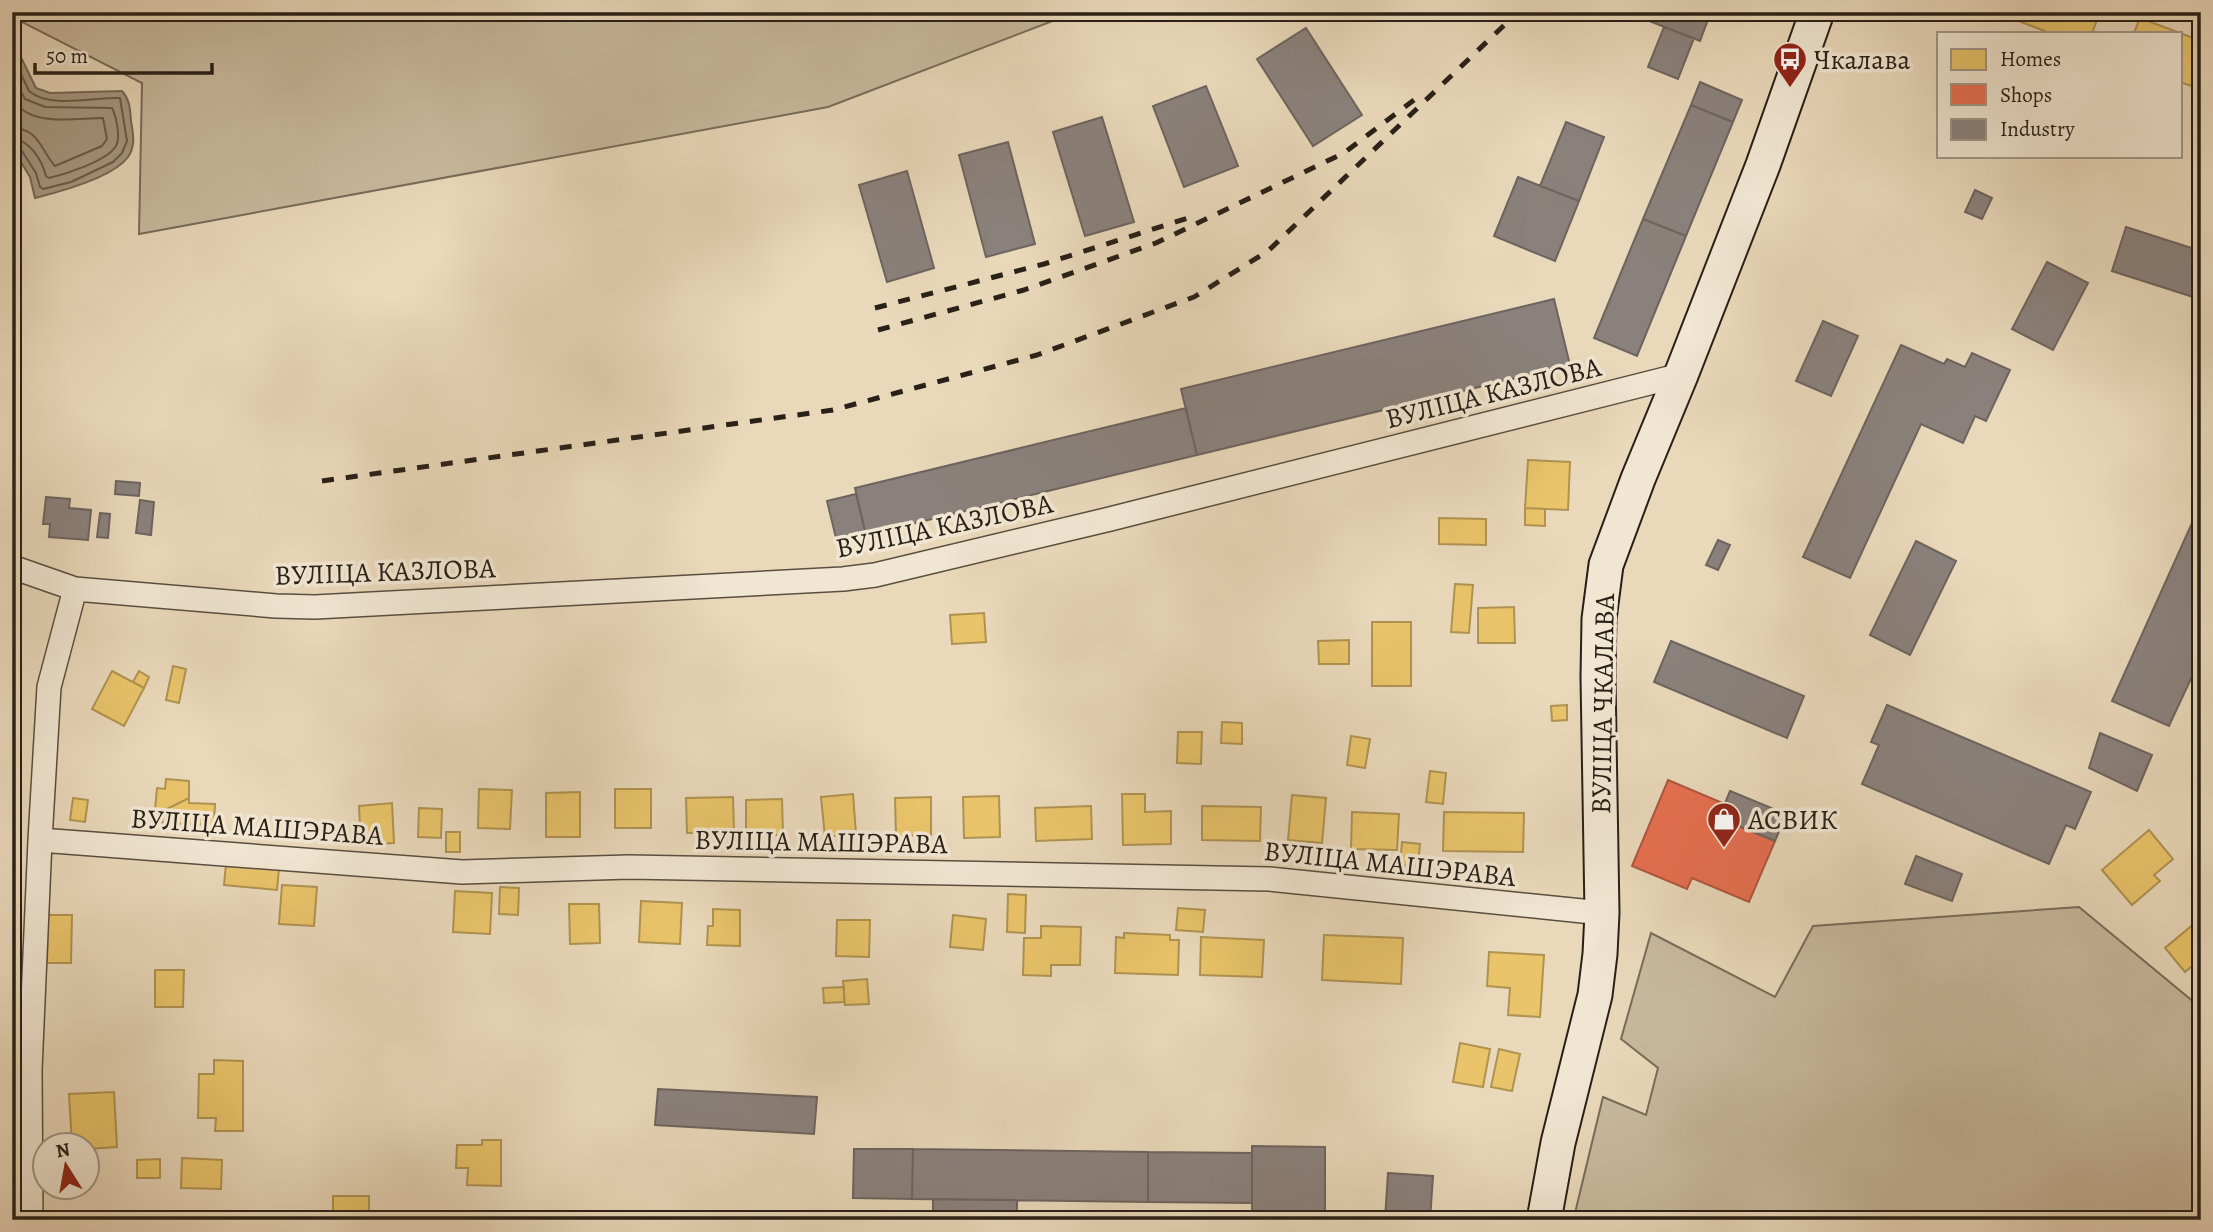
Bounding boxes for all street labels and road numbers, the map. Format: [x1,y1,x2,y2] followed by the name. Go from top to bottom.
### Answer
[1381,348,1606,438] street label: ВУЛІЦА КАЗЛОВА
[832,484,1057,568] street label: ВУЛІЦА КАЗЛОВА
[274,549,497,595] street label: ВУЛІЦА КАЗЛОВА
[1582,593,1624,815] street label: ВУЛІЦА ЧКАЛАВА
[129,799,385,855] street label: ВУЛІЦА МАШЭРАВА
[694,821,949,863] street label: ВУЛІЦА МАШЭРАВА
[1262,832,1518,896] street label: ВУЛІЦА МАШЭРАВА

